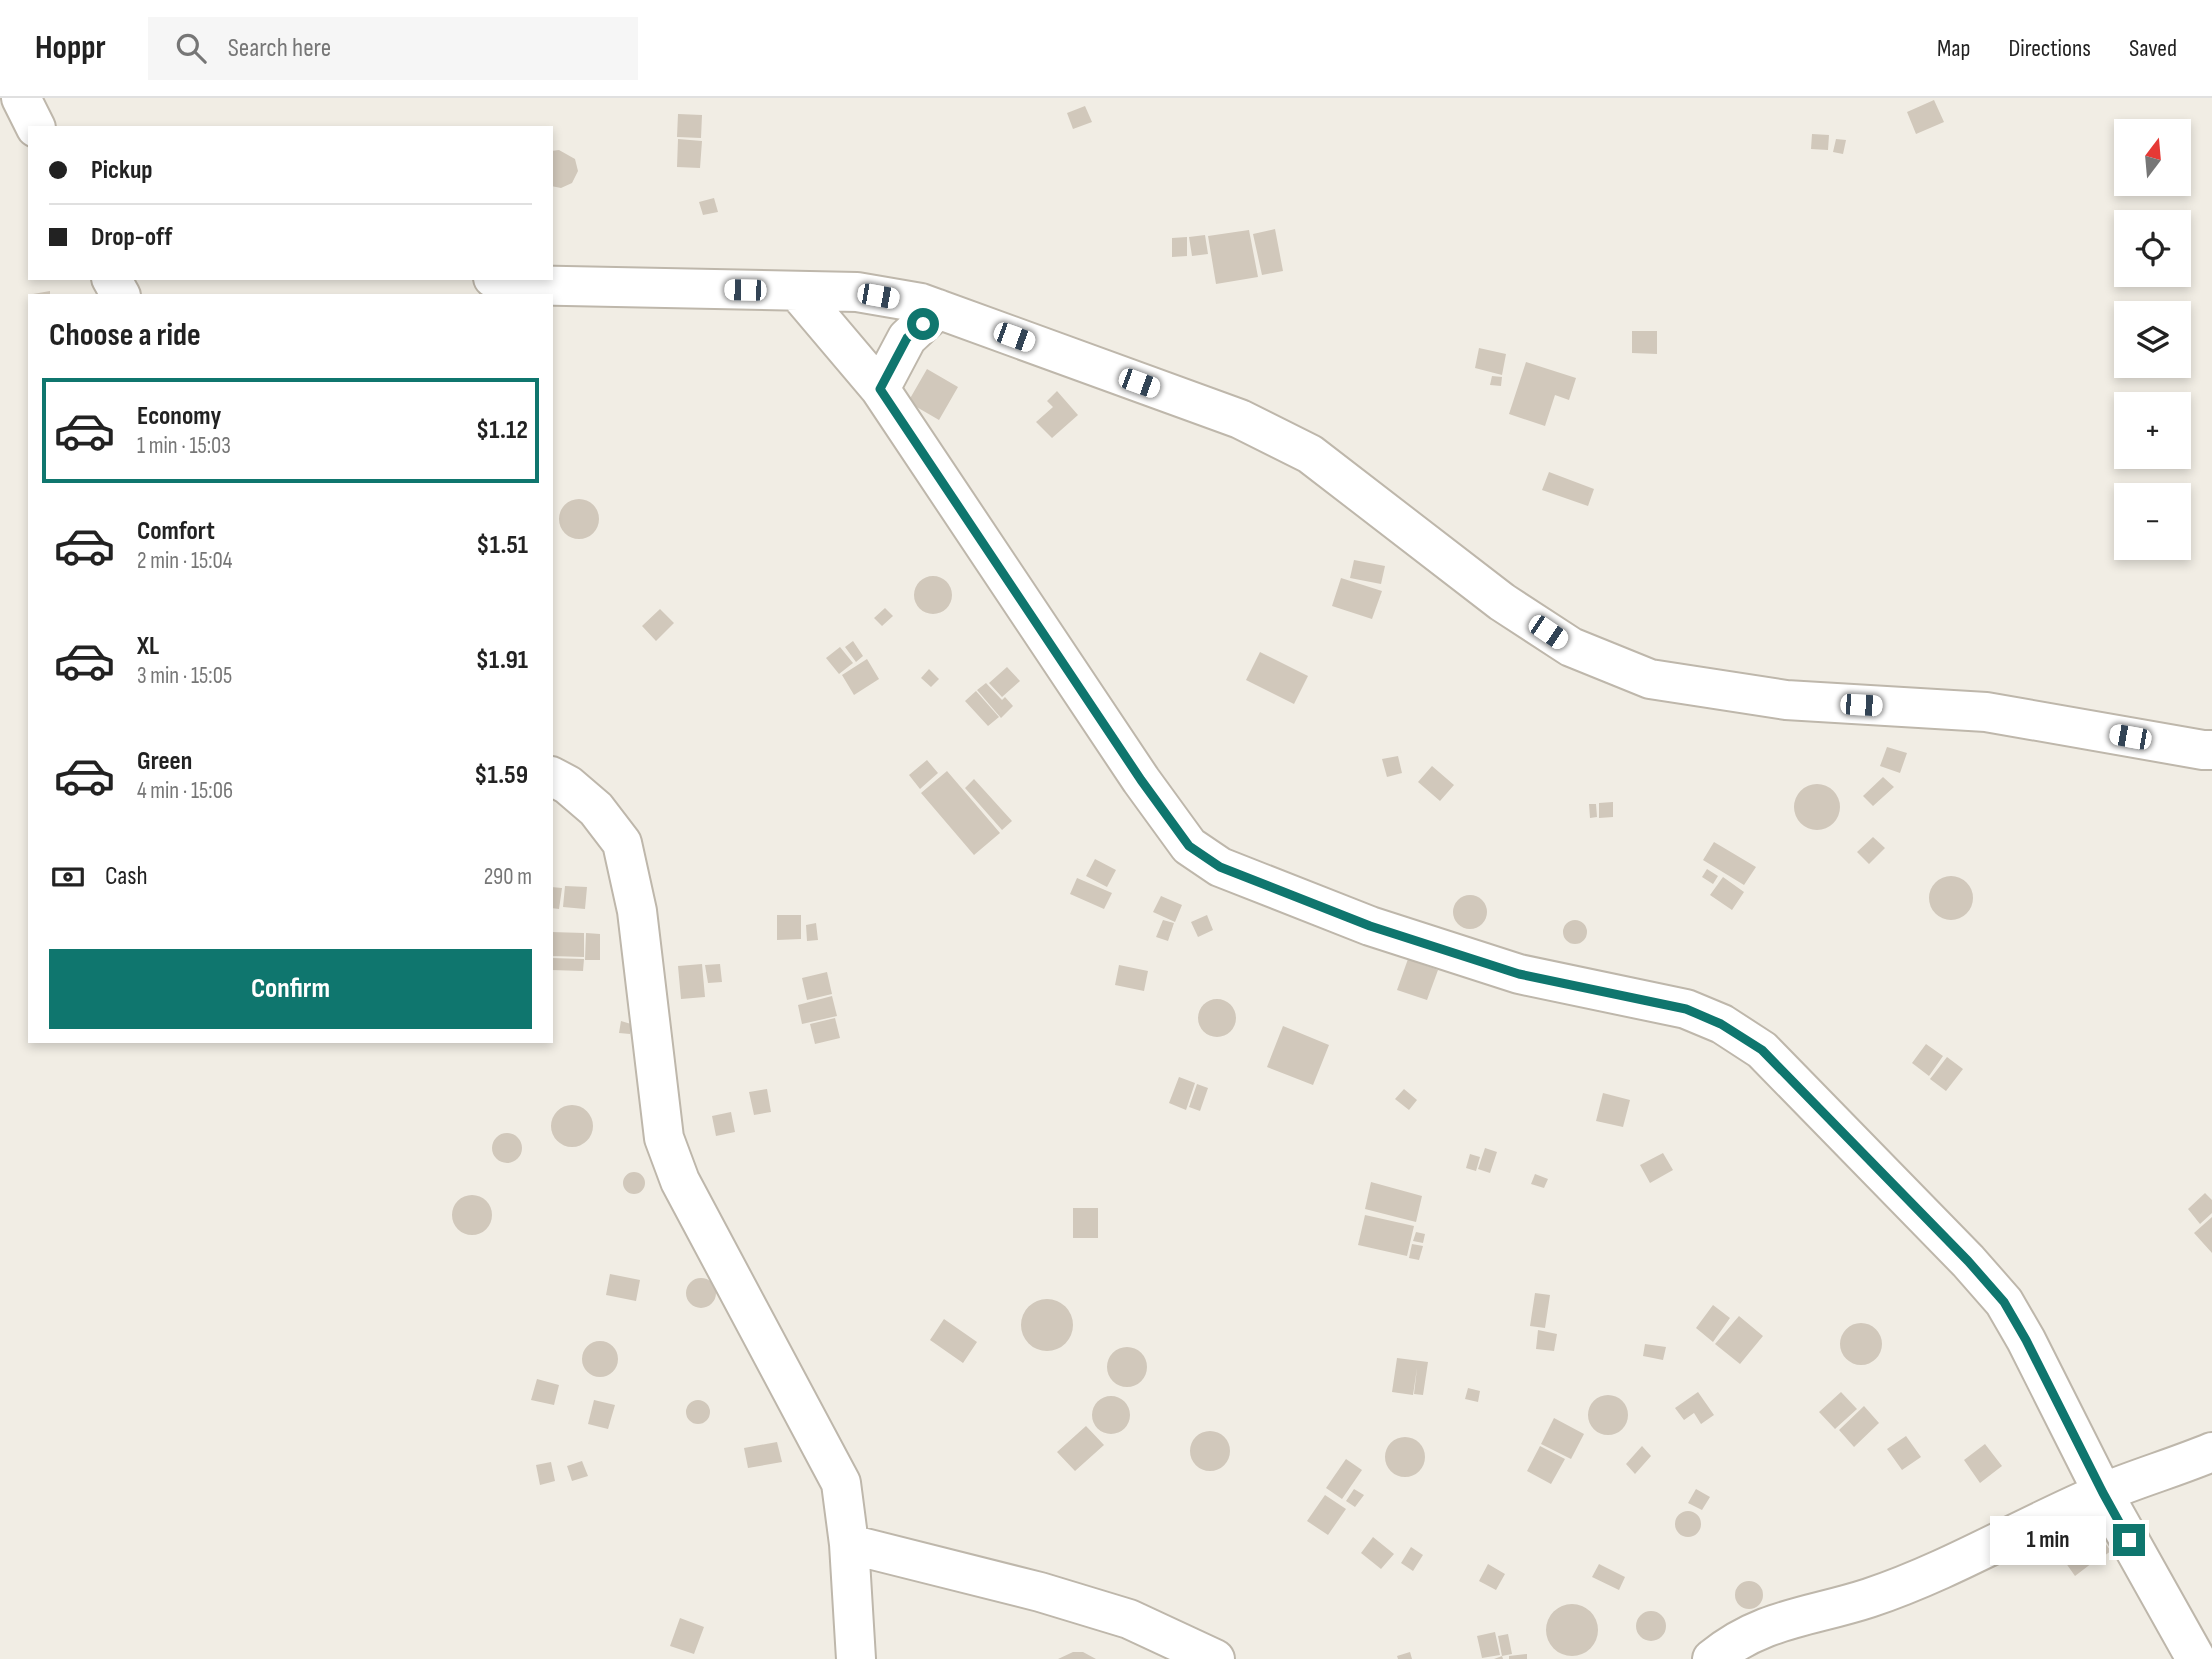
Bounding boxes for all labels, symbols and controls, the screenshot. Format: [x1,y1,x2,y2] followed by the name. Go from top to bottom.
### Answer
[148,17,638,80] search box
[35,28,106,68] text: Hoppr
[172,29,210,67] icon: search
[228,33,331,64] text: Search here
[1937,34,1970,63] text: Map
[2008,34,2091,63] text: Directions
[2129,34,2177,63] text: Saved
[2114,119,2191,196] north arrow
[2114,119,2191,560] map controls
[91,155,153,186] text: Pickup
[2114,210,2191,287] button: locate
[91,222,172,253] text: Drop-off
[724,279,767,301] car
[856,282,901,310] car
[2114,301,2191,378] button: layers
[907,308,939,340] route start
[49,316,201,355] text: Choose a ride
[991,320,1038,354] car
[1116,366,1163,400] car
[2114,392,2191,469] button: +
[53,399,116,462] icon: car
[137,401,221,432] text: Economy
[476,415,528,446] text: $1.12
[137,432,231,460] text: 1 min · 15:03
[2114,483,2191,560] button: −
[53,514,116,577] icon: car
[137,516,215,547] text: Comfort
[476,530,528,561] text: $1.51
[137,547,232,575] text: 2 min · 15:04
[1525,612,1572,652] car
[53,629,116,692] icon: car
[137,631,159,662] text: XL
[476,645,528,676] text: $1.91
[137,662,232,690] text: 3 min · 15:05
[1840,693,1883,717] car
[2108,723,2153,751] car
[53,744,116,807] icon: car
[137,746,192,777] text: Green
[474,760,528,791] text: $1.59
[137,777,233,805] text: 4 min · 15:06
[49,858,87,896] icon: cash
[105,861,148,892] text: Cash
[484,863,532,891] text: 290 m
[49,949,532,1029] button: Confirm
[1989,1516,2104,1564] callout: 1 min
[2113,1524,2145,1556] route end
[2027,1526,2069,1554] text: 1 min

